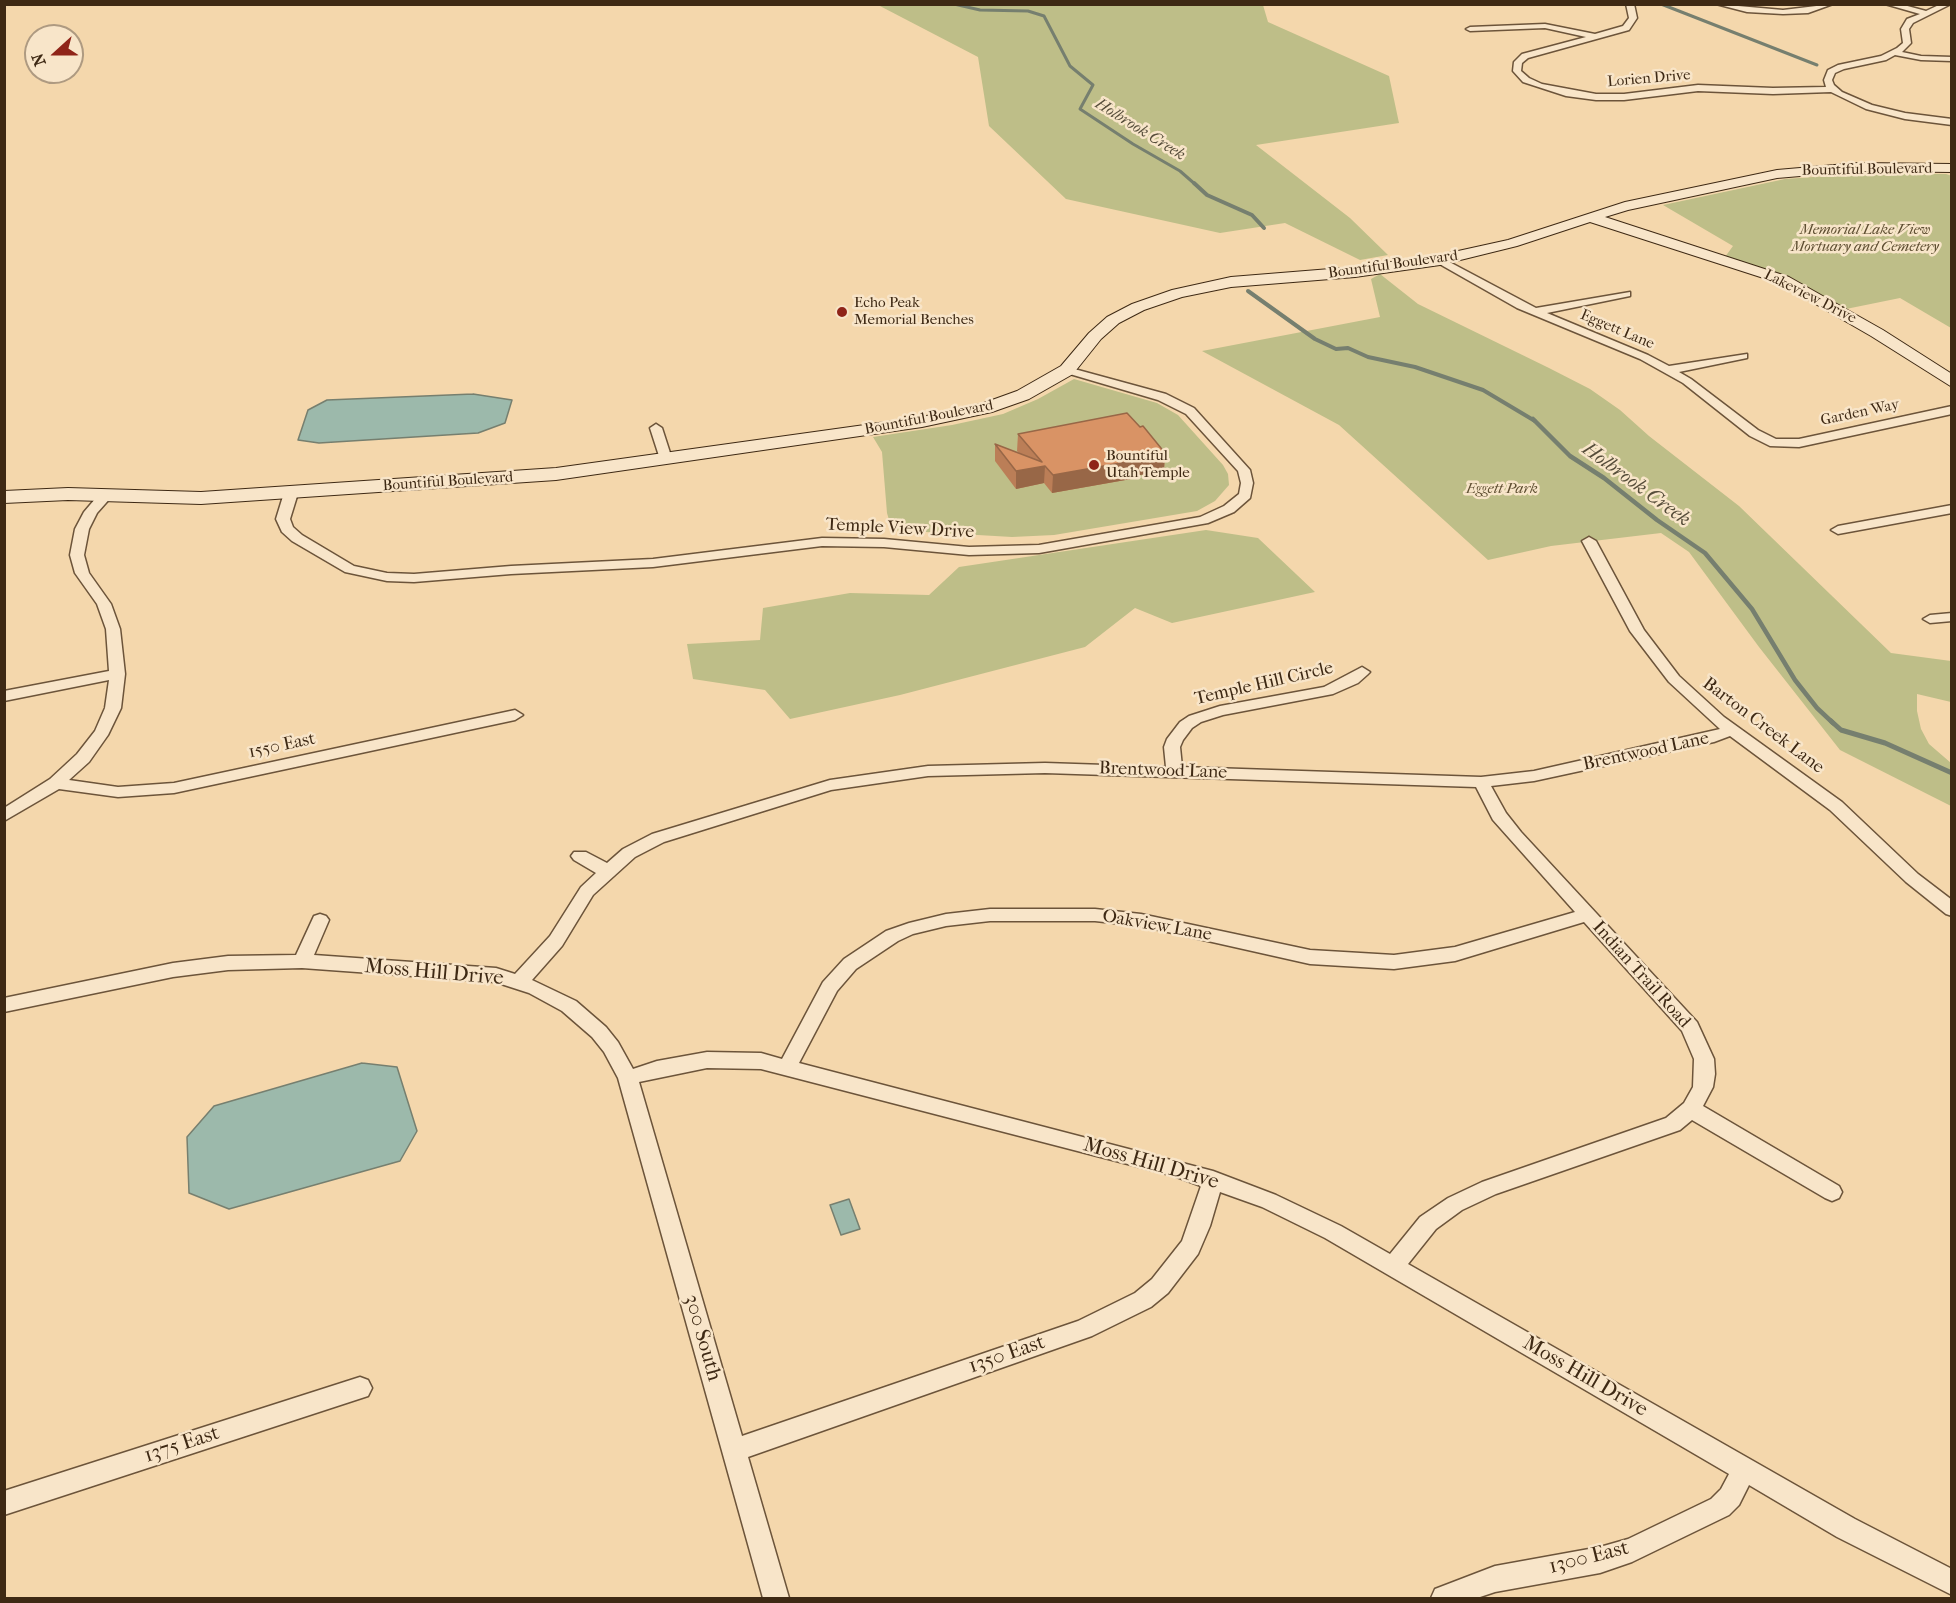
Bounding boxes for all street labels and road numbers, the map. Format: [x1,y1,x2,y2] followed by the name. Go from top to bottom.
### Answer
[1607,66,1691,92] street label: Lorien Drive
[1801,160,1933,180] street label: Bountiful Boulevard
[1327,247,1459,283] street label: Bountiful Boulevard
[1761,266,1859,328] street label: Lakeview Drive
[1577,306,1657,354] street label: Eggett Lane
[1819,396,1901,430] street label: Garden Way
[863,397,995,439] street label: Bountiful Boulevard
[382,468,514,496] street label: Bountiful Boulevard
[825,514,975,544] street label: Temple View Drive
[1193,658,1335,710] street label: Temple Hill Circle
[1698,673,1828,779] street label: Barton Creek Lane
[247,728,317,764] street label: 1550 East
[1581,728,1711,776] street label: Brentwood Lane
[1098,758,1228,784] street label: Brentwood Lane
[1101,906,1213,946] street label: Oakview Lane
[1587,917,1695,1033] street label: Indian Trail Road
[363,954,505,992] street label: Moss Hill Drive
[1080,1133,1222,1195] street label: Moss Hill Drive
[678,1292,726,1384] street label: 300 South
[966,1330,1048,1380] street label: 1350 East
[1518,1331,1652,1423] street label: Moss Hill Drive
[141,1421,223,1469] street label: 1375 East
[1546,1536,1632,1580] street label: 1300 East

